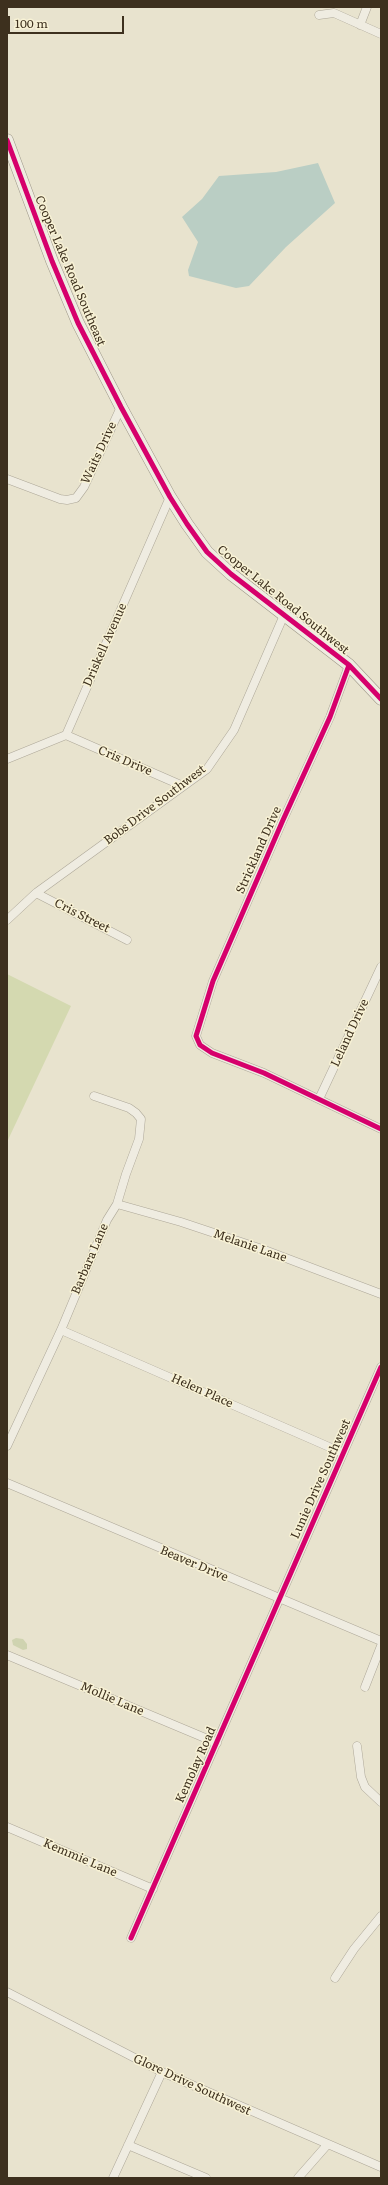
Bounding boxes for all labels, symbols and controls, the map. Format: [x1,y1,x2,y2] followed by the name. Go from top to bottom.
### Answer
[10,8,126,34] scale bar
[15,14,48,32] text: 100 m
[32,194,108,348] street label: Cooper Lake Road Southeast
[78,420,120,486] street label: Waits Drive
[214,542,352,658] street label: Cooper Lake Road Southwest
[80,601,130,689] street label: Driskell Avenue
[96,743,154,779] street label: Cris Drive
[101,762,209,848] street label: Bobs Drive Southwest
[233,804,285,896] street label: Strickland Drive
[52,896,112,936] street label: Cris Street
[328,997,372,1069] street label: Leland Drive
[69,1221,111,1297] street label: Barbara Lane
[211,1227,289,1265] street label: Melanie Lane
[169,1371,235,1411] street label: Helen Place
[288,1417,354,1541] street label: Lunie Drive Southwest
[158,1543,230,1585] street label: Beaver Drive
[78,1679,146,1719] street label: Mollie Lane
[173,1725,219,1805] street label: Kemolay Road
[41,1836,119,1880] street label: Kemmie Lane
[131,2051,253,2119] street label: Glore Drive Southwest

